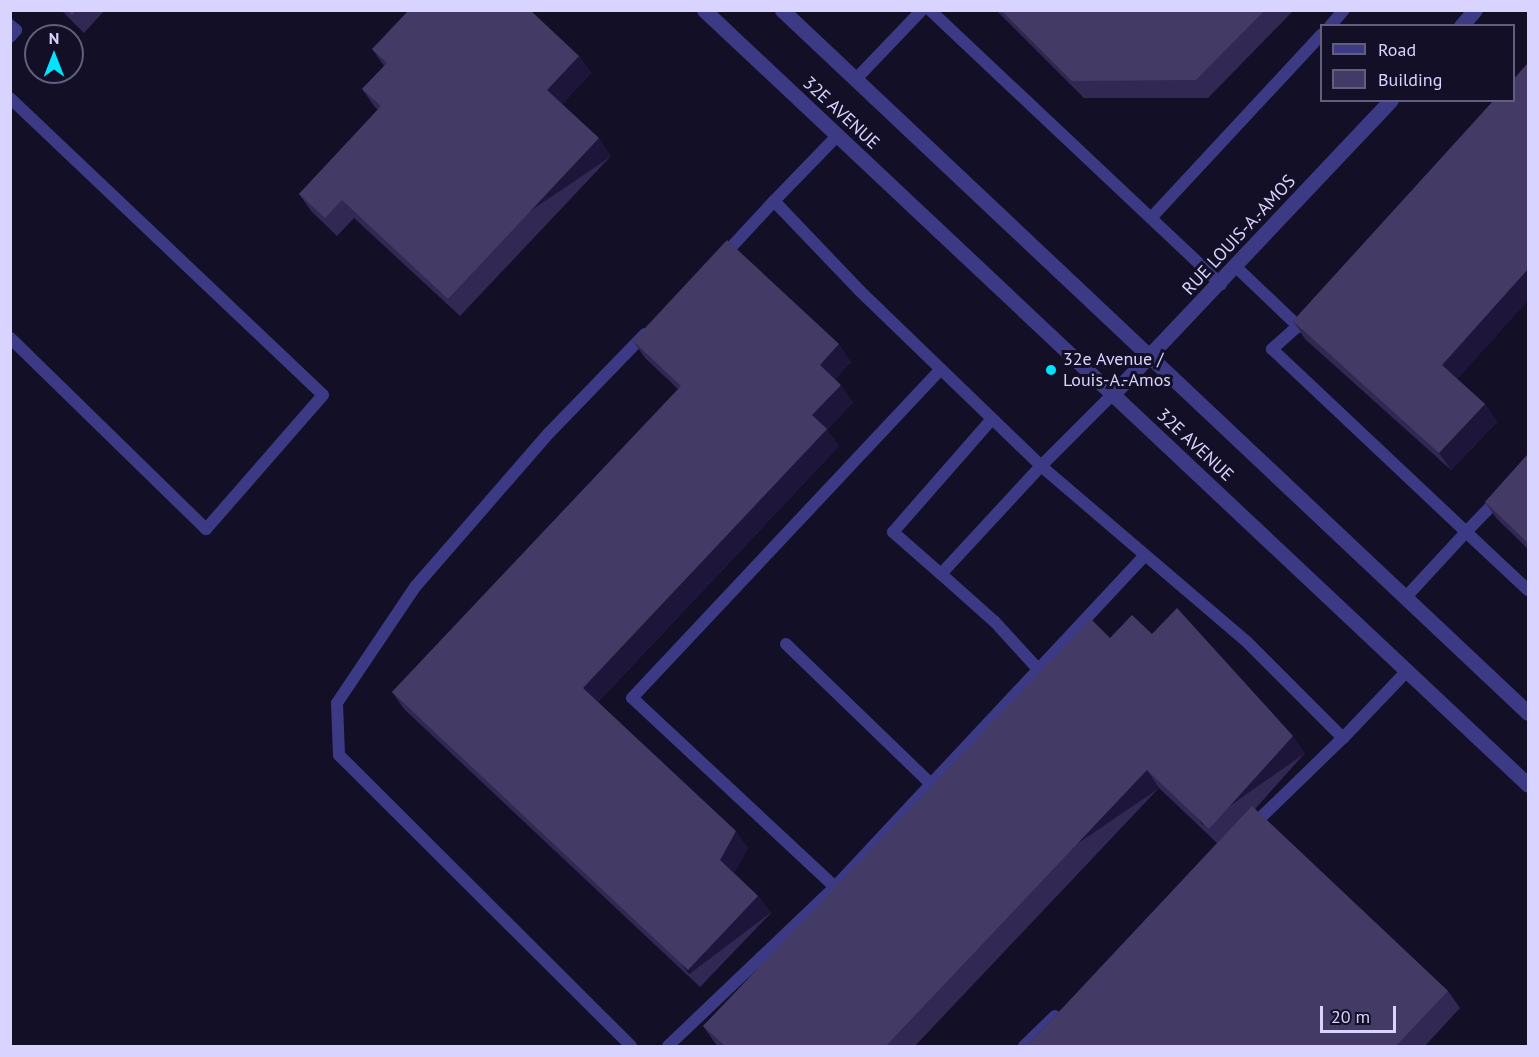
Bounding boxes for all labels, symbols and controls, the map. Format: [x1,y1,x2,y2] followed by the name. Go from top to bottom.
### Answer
[24,24,84,84] north arrow
[1320,24,1515,102] legend
[49,28,59,48] text: N
[1378,38,1416,61] text: Road
[1378,68,1442,91] text: Building
[798,72,884,154] street label: 32E AVENUE
[1178,171,1300,299] street label: RUE LOUIS-A.-AMOS
[1063,349,1171,392] place label: 32e Avenue / Louis-A.-Amos
[1044,363,1058,377] marker: 32e Avenue / Louis-A.-Amos
[1152,404,1238,486] street label: 32E AVENUE
[1323,994,1400,1032] scale bar
[1331,1005,1370,1028] text: 20 m

